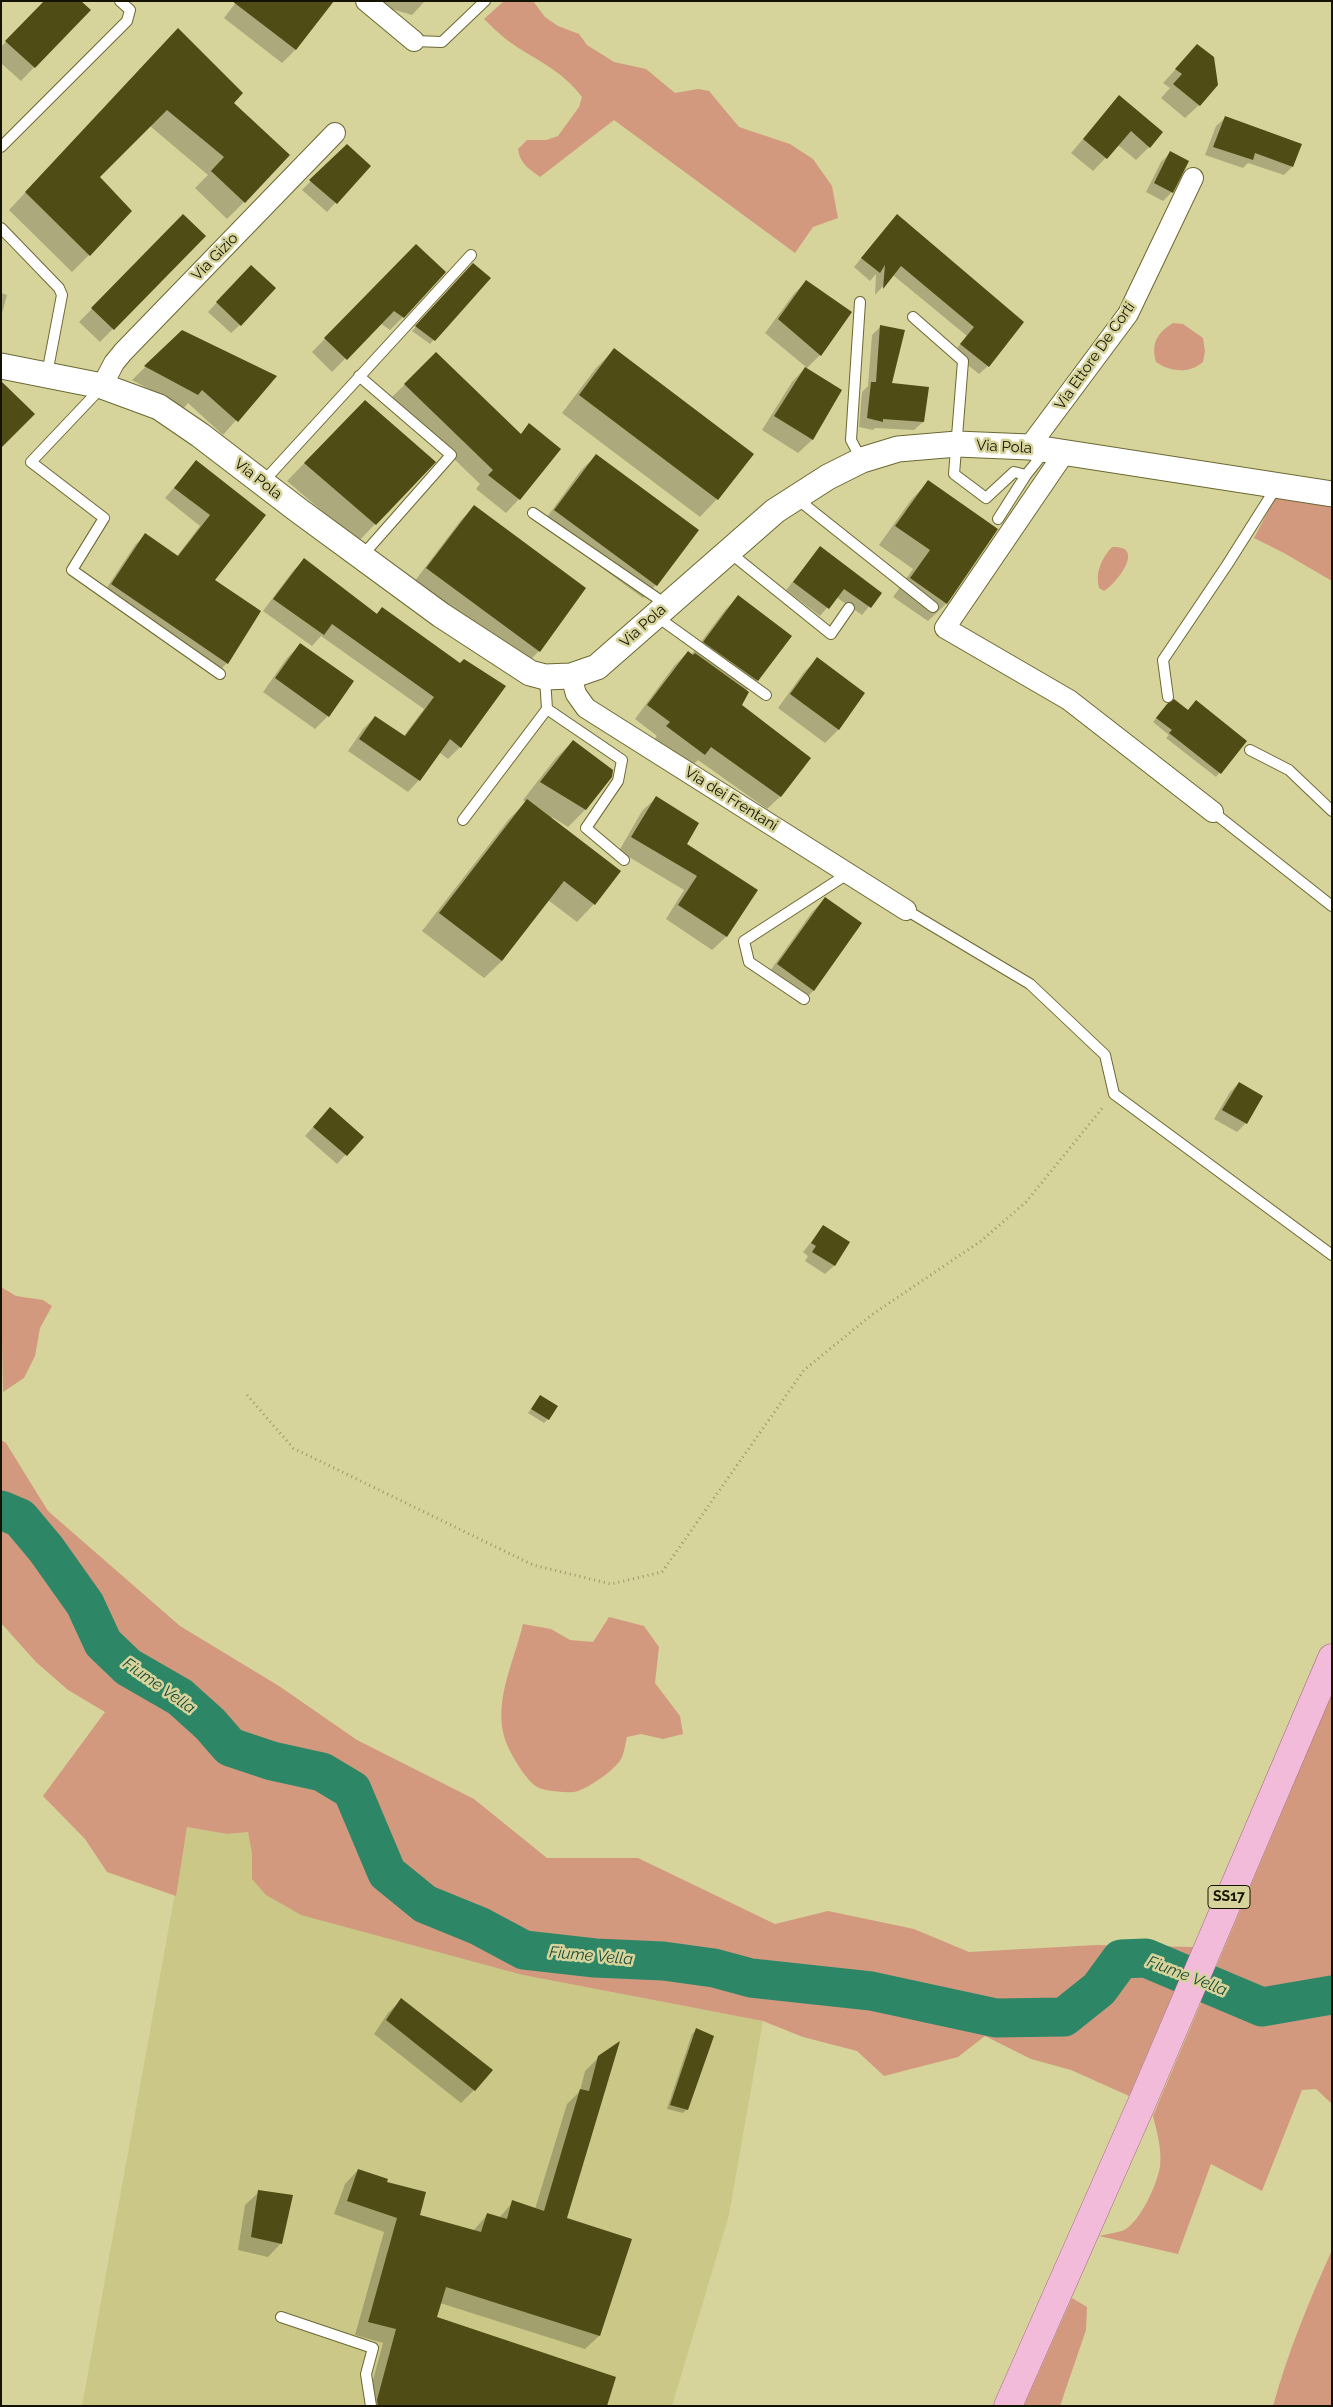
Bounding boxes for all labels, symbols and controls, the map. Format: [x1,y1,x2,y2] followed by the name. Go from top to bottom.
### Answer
[188,230,242,284] street label: Via Gizio
[1051,299,1139,413] street label: Via Ettore De Corti
[976,437,1032,457] street label: Via Pola
[230,455,286,503] street label: Via Pola
[616,601,670,651] street label: Via Pola
[681,763,781,835] street label: Via dei Frentani
[119,1654,199,1718] water label: Fiume Vella
[1208,1885,1250,1908] road number: SS17
[548,1943,634,1969] water label: Fiume Vella
[1144,1952,1230,2000] water label: Fiume Vella

